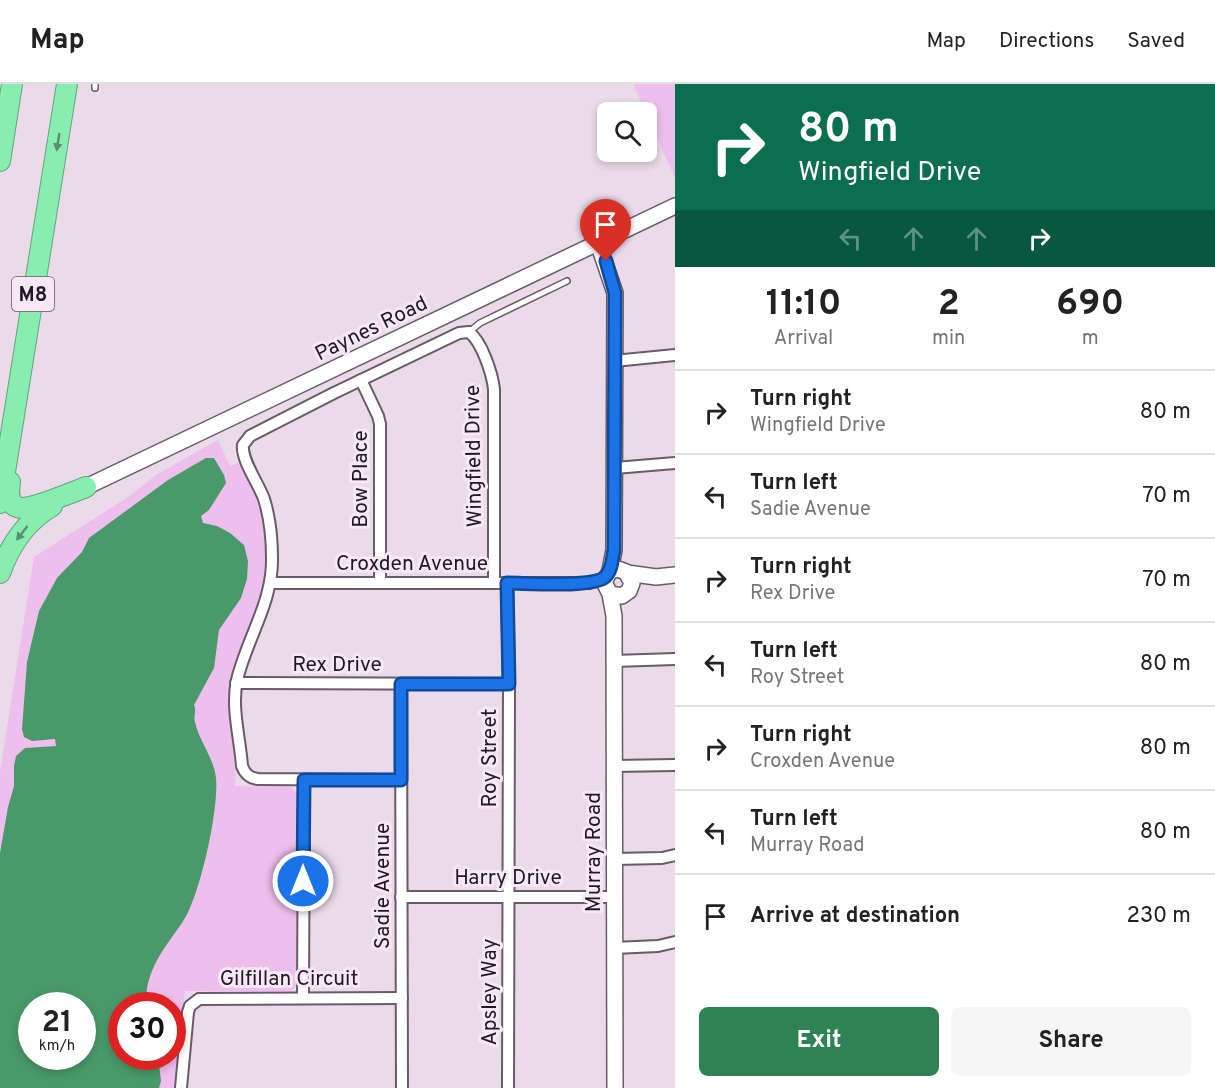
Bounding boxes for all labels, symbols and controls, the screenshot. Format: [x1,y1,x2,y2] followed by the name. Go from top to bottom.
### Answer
[30,23,85,59] text: Map
[926,28,966,55] text: Map
[999,28,1094,55] text: Directions
[1127,28,1185,55] text: Saved
[597,102,657,162] map controls
[597,102,657,162] button: search
[798,104,899,157] text: 80 m
[699,108,777,186] icon: right
[53,132,62,151] one-way arrow
[798,156,981,190] text: Wingfield Drive
[580,199,631,261] pin
[589,208,622,241] icon: arrive
[834,222,867,255] icon: left
[897,222,930,255] icon: ahead
[960,222,993,255] icon: ahead
[1023,222,1056,255] icon: right
[12,277,54,311] road number: M8
[766,282,841,328] text: 11:10
[938,282,960,328] text: 2
[1056,282,1124,328] text: 690
[311,291,432,368] street label: Paynes Road
[774,326,833,352] text: Arrival
[932,326,965,352] text: min
[1082,326,1099,352] text: m
[460,384,489,527] street label: Wingfield Drive
[750,386,852,413] text: Turn right
[699,396,732,429] icon: right
[1140,399,1191,426] text: 80 m
[750,413,886,439] text: Wingfield Drive
[348,430,375,528] street label: Bow Place
[750,470,838,497] text: Turn left
[699,480,732,513] icon: left
[1142,483,1191,510] text: 70 m
[750,497,871,523] text: Sadie Avenue
[16,525,28,540] one-way arrow
[336,551,488,578] street label: Croxden Avenue
[750,554,852,581] text: Turn right
[699,564,732,597] icon: right
[1142,567,1191,594] text: 70 m
[750,581,835,607] text: Rex Drive
[750,638,838,665] text: Turn left
[699,648,732,681] icon: left
[1140,651,1191,678] text: 80 m
[292,652,382,679] street label: Rex Drive
[750,665,844,691] text: Roy Street
[477,709,504,807] street label: Roy Street
[750,722,852,749] text: Turn right
[699,732,732,765] icon: right
[1140,735,1191,762] text: 80 m
[750,749,895,775] text: Croxden Avenue
[581,792,608,912] street label: Murray Road
[750,806,838,833] text: Turn left
[699,816,732,849] icon: left
[1140,819,1191,846] text: 80 m
[370,823,397,949] street label: Sadie Avenue
[750,833,865,859] text: Murray Road
[271,849,335,913] position arrow
[454,865,562,892] street label: Harry Drive
[699,900,732,933] icon: arrive
[750,903,960,930] text: Arrive at destination
[1127,903,1191,930] text: 230 m
[477,939,504,1046] street label: Apsley Way
[220,966,358,993] street label: Gilfillan Circuit
[108,992,186,1070] speed limit sign: 30
[42,1005,72,1042] text: 21
[699,1007,939,1076] button: Exit
[951,1007,1191,1076] button: Share
[39,1037,75,1056] text: km/h

